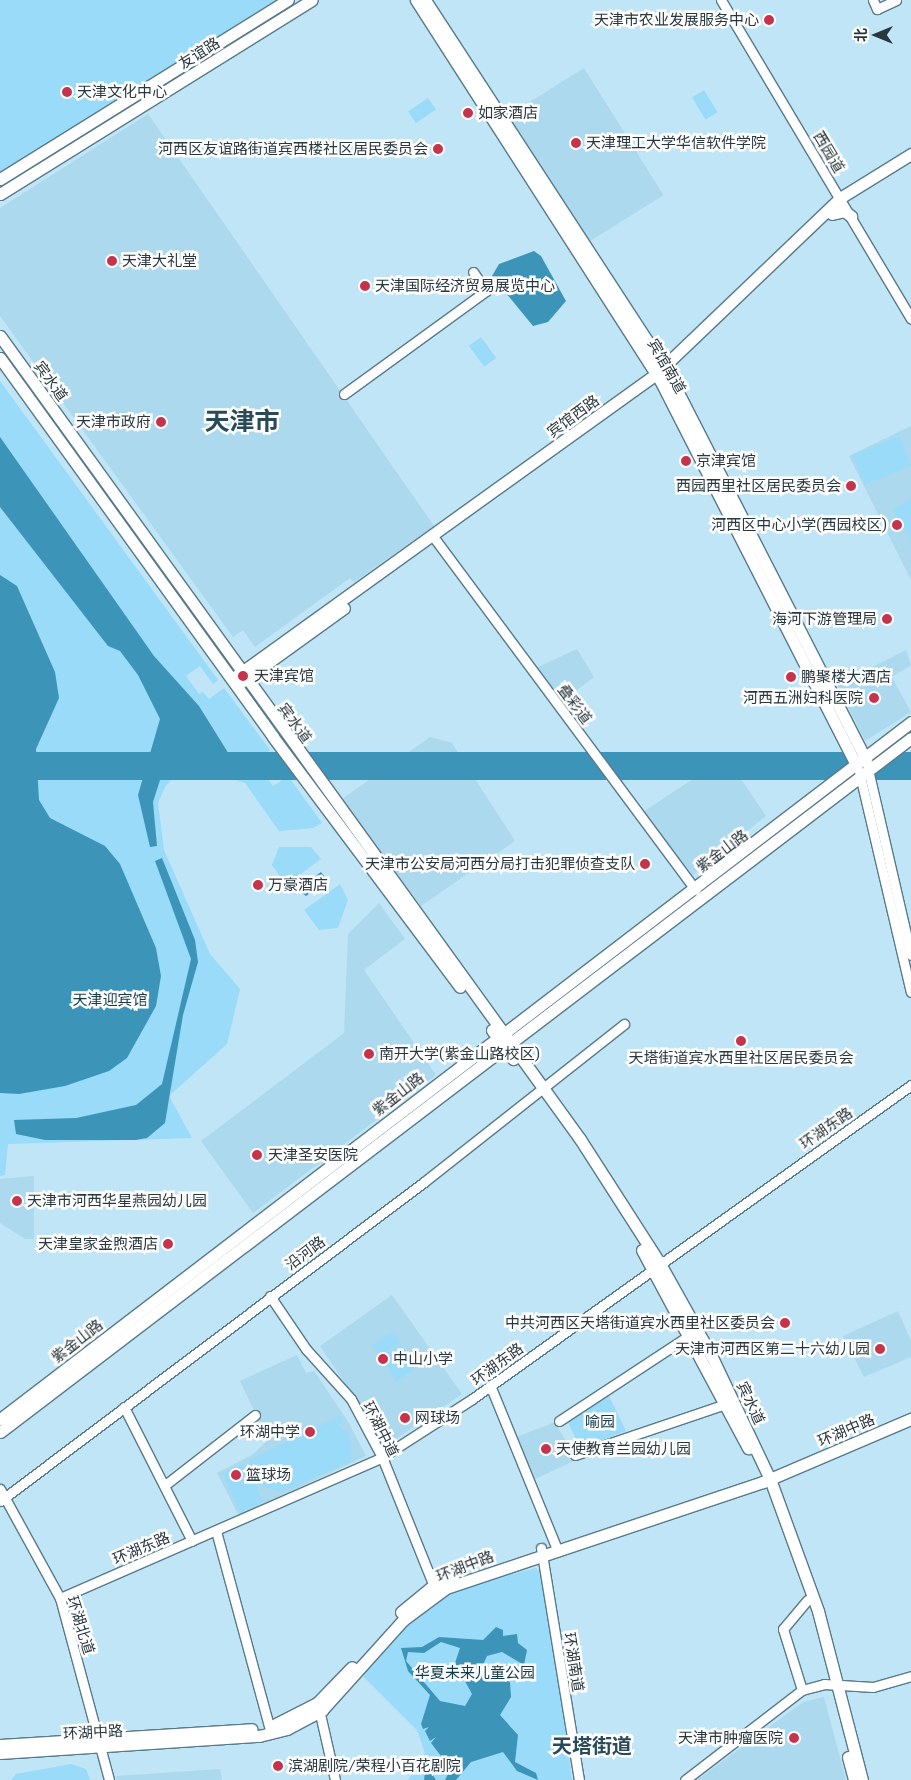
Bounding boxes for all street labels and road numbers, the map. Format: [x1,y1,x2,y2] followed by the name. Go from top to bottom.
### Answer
[175,33,223,73] street label: 友谊路
[810,128,848,176] street label: 西园道
[644,336,690,396] street label: 宾馆南道
[30,358,72,404] street label: 宾水道
[543,391,603,441] street label: 宾馆西路
[554,681,596,727] street label: 叠彩道
[274,700,316,746] street label: 宾水道
[693,826,751,876] street label: 紫金山路
[369,1068,427,1120] street label: 紫金山路
[796,1103,856,1153] street label: 环湖东路
[282,1232,328,1274] street label: 沿河路
[48,1315,106,1367] street label: 紫金山路
[467,1339,527,1389] street label: 环湖东路
[733,1379,769,1427] street label: 宾水道
[359,1398,403,1460] street label: 环湖中道
[815,1410,877,1450] street label: 环湖中路
[110,1528,172,1568] street label: 环湖东路
[434,1547,496,1585] street label: 环湖中路
[64,1594,98,1656] street label: 环湖北道
[560,1631,588,1693] street label: 环湖南道
[63,1721,123,1743] street label: 环湖中路

